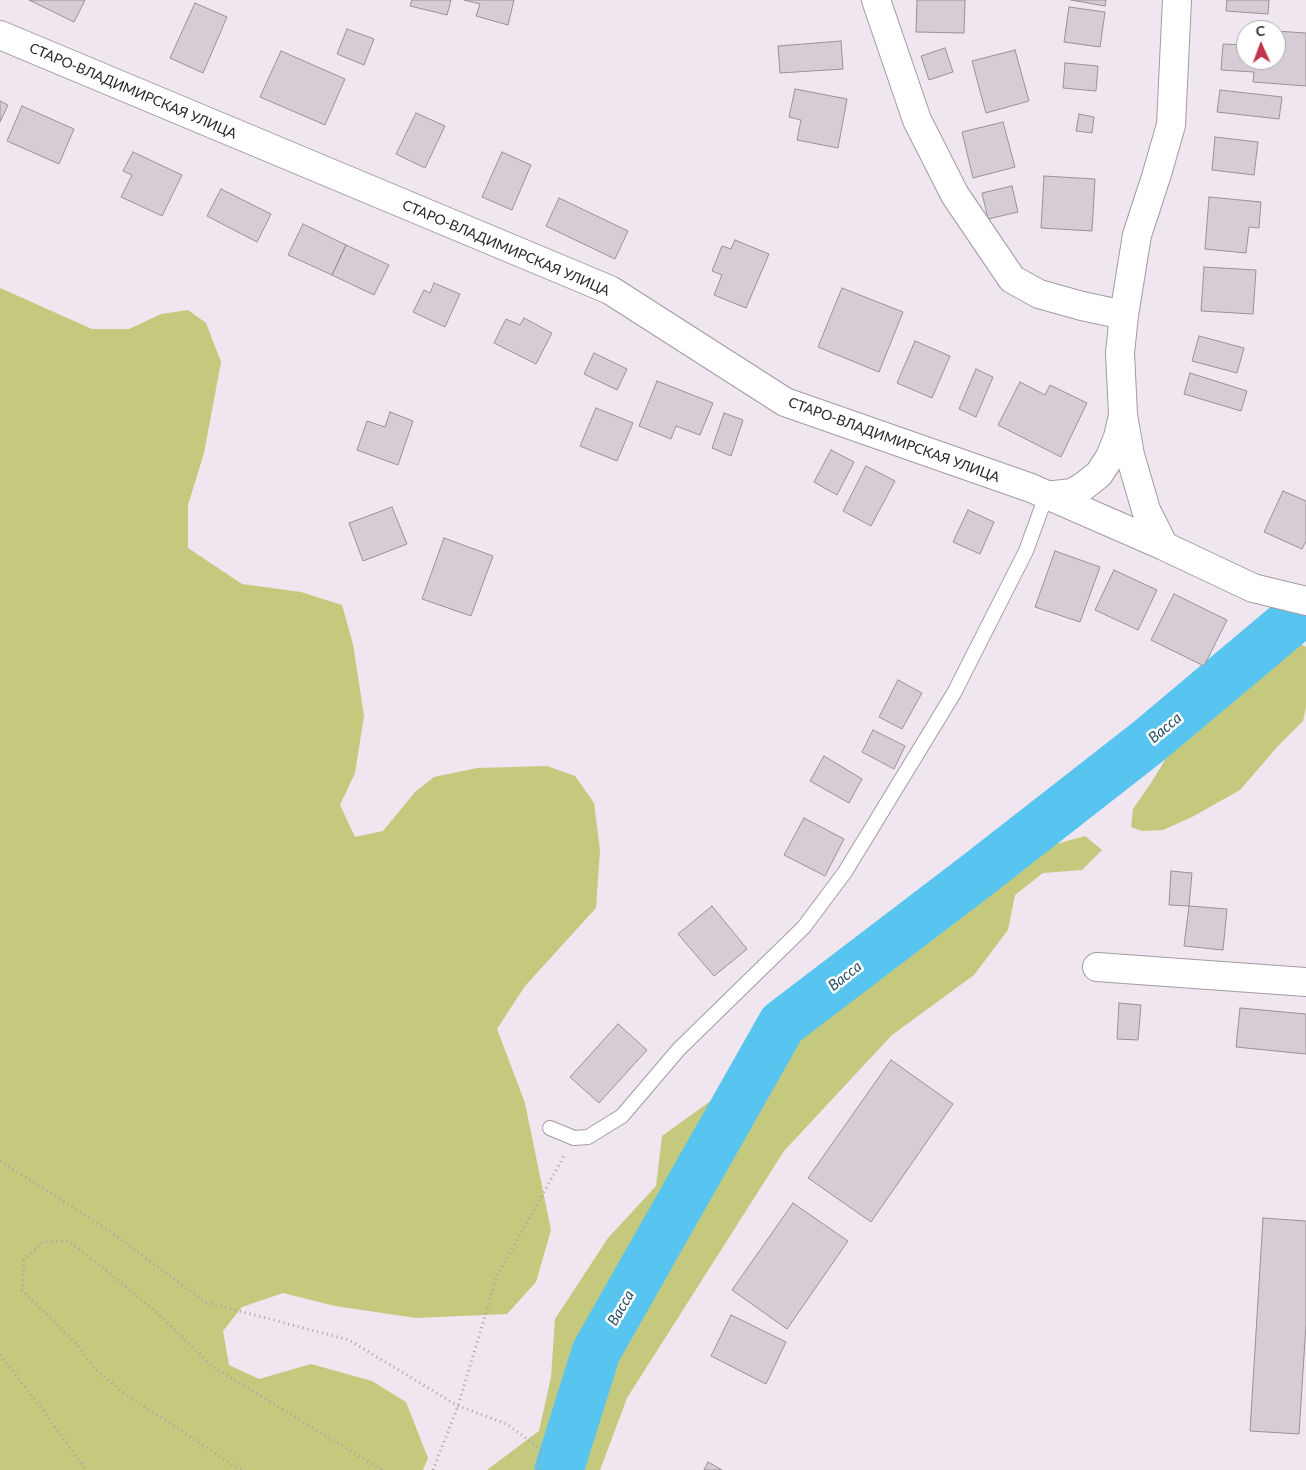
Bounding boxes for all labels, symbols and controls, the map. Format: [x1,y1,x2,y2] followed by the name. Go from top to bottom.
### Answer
[1236,20,1286,70] north arrow
[1256,22,1265,39] text: С
[27,40,239,142] street label: СТАРО-ВЛАДИМИРСКАЯ УЛИЦА
[400,197,612,299] street label: СТАРО-ВЛАДИМИРСКАЯ УЛИЦА
[786,394,1002,486] street label: СТАРО-ВЛАДИМИРСКАЯ УЛИЦА
[1145,709,1185,747] water label: Васса
[825,957,865,995] water label: Васса
[604,1287,638,1329] water label: Васса

